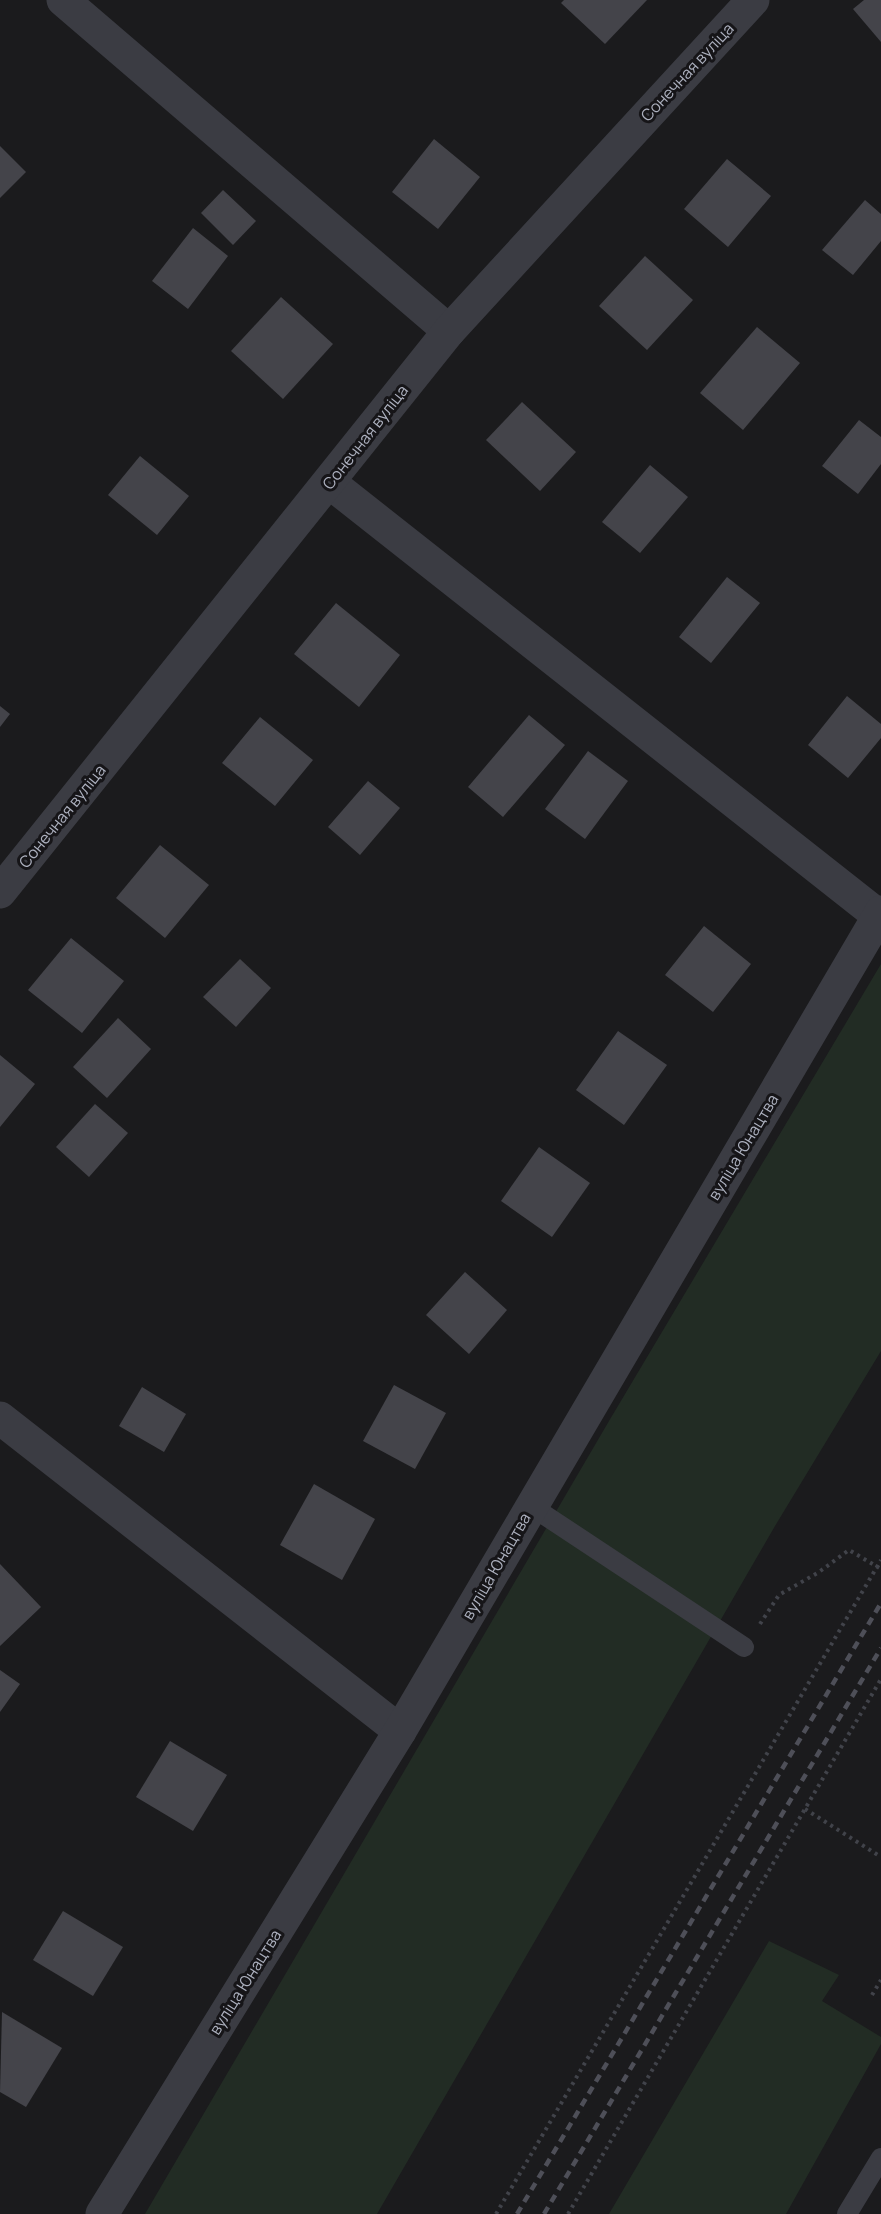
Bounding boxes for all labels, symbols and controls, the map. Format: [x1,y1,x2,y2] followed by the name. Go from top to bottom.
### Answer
[636,18,738,126] street label: Сонечная вуліца
[317,380,413,494] street label: Сонечная вуліца
[13,760,111,872] street label: Сонечная вуліца
[703,1090,783,1204] street label: вуліца Юнацтва
[456,1509,536,1623] street label: вуліца Юнацтва
[204,1925,286,2039] street label: вуліца Юнацтва

